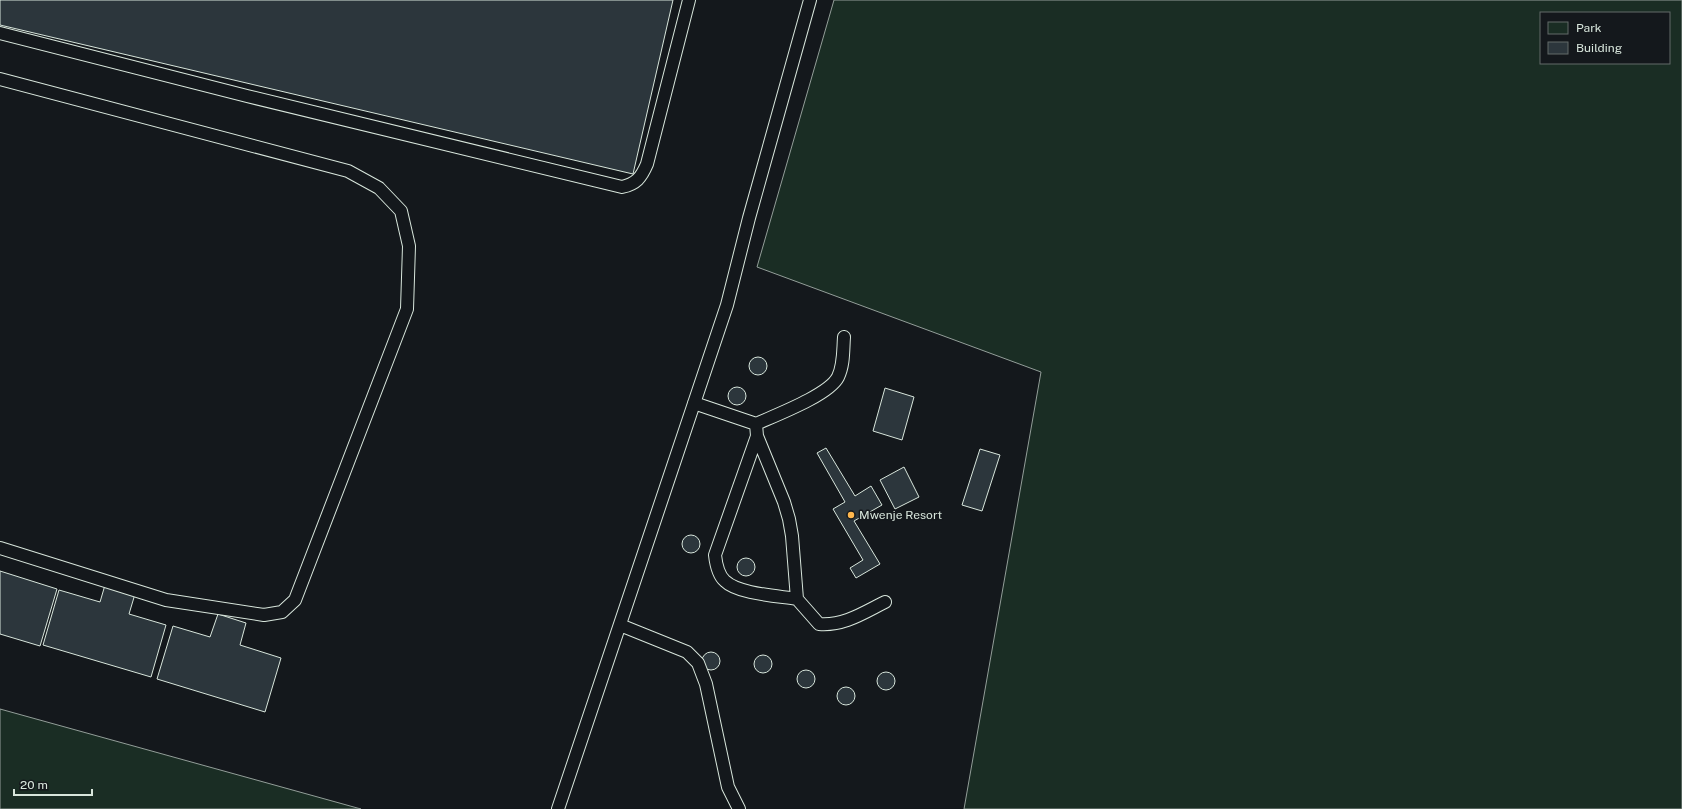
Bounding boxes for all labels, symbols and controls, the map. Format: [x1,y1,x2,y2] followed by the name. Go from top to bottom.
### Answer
[1540,12,1670,64] legend
[1576,21,1602,35] text: Park
[1576,41,1622,55] text: Building
[859,508,942,522] place label: Mwenje Resort
[846,510,856,520] marker: Mwenje Resort
[14,771,92,797] scale bar
[20,778,48,792] text: 20 m

